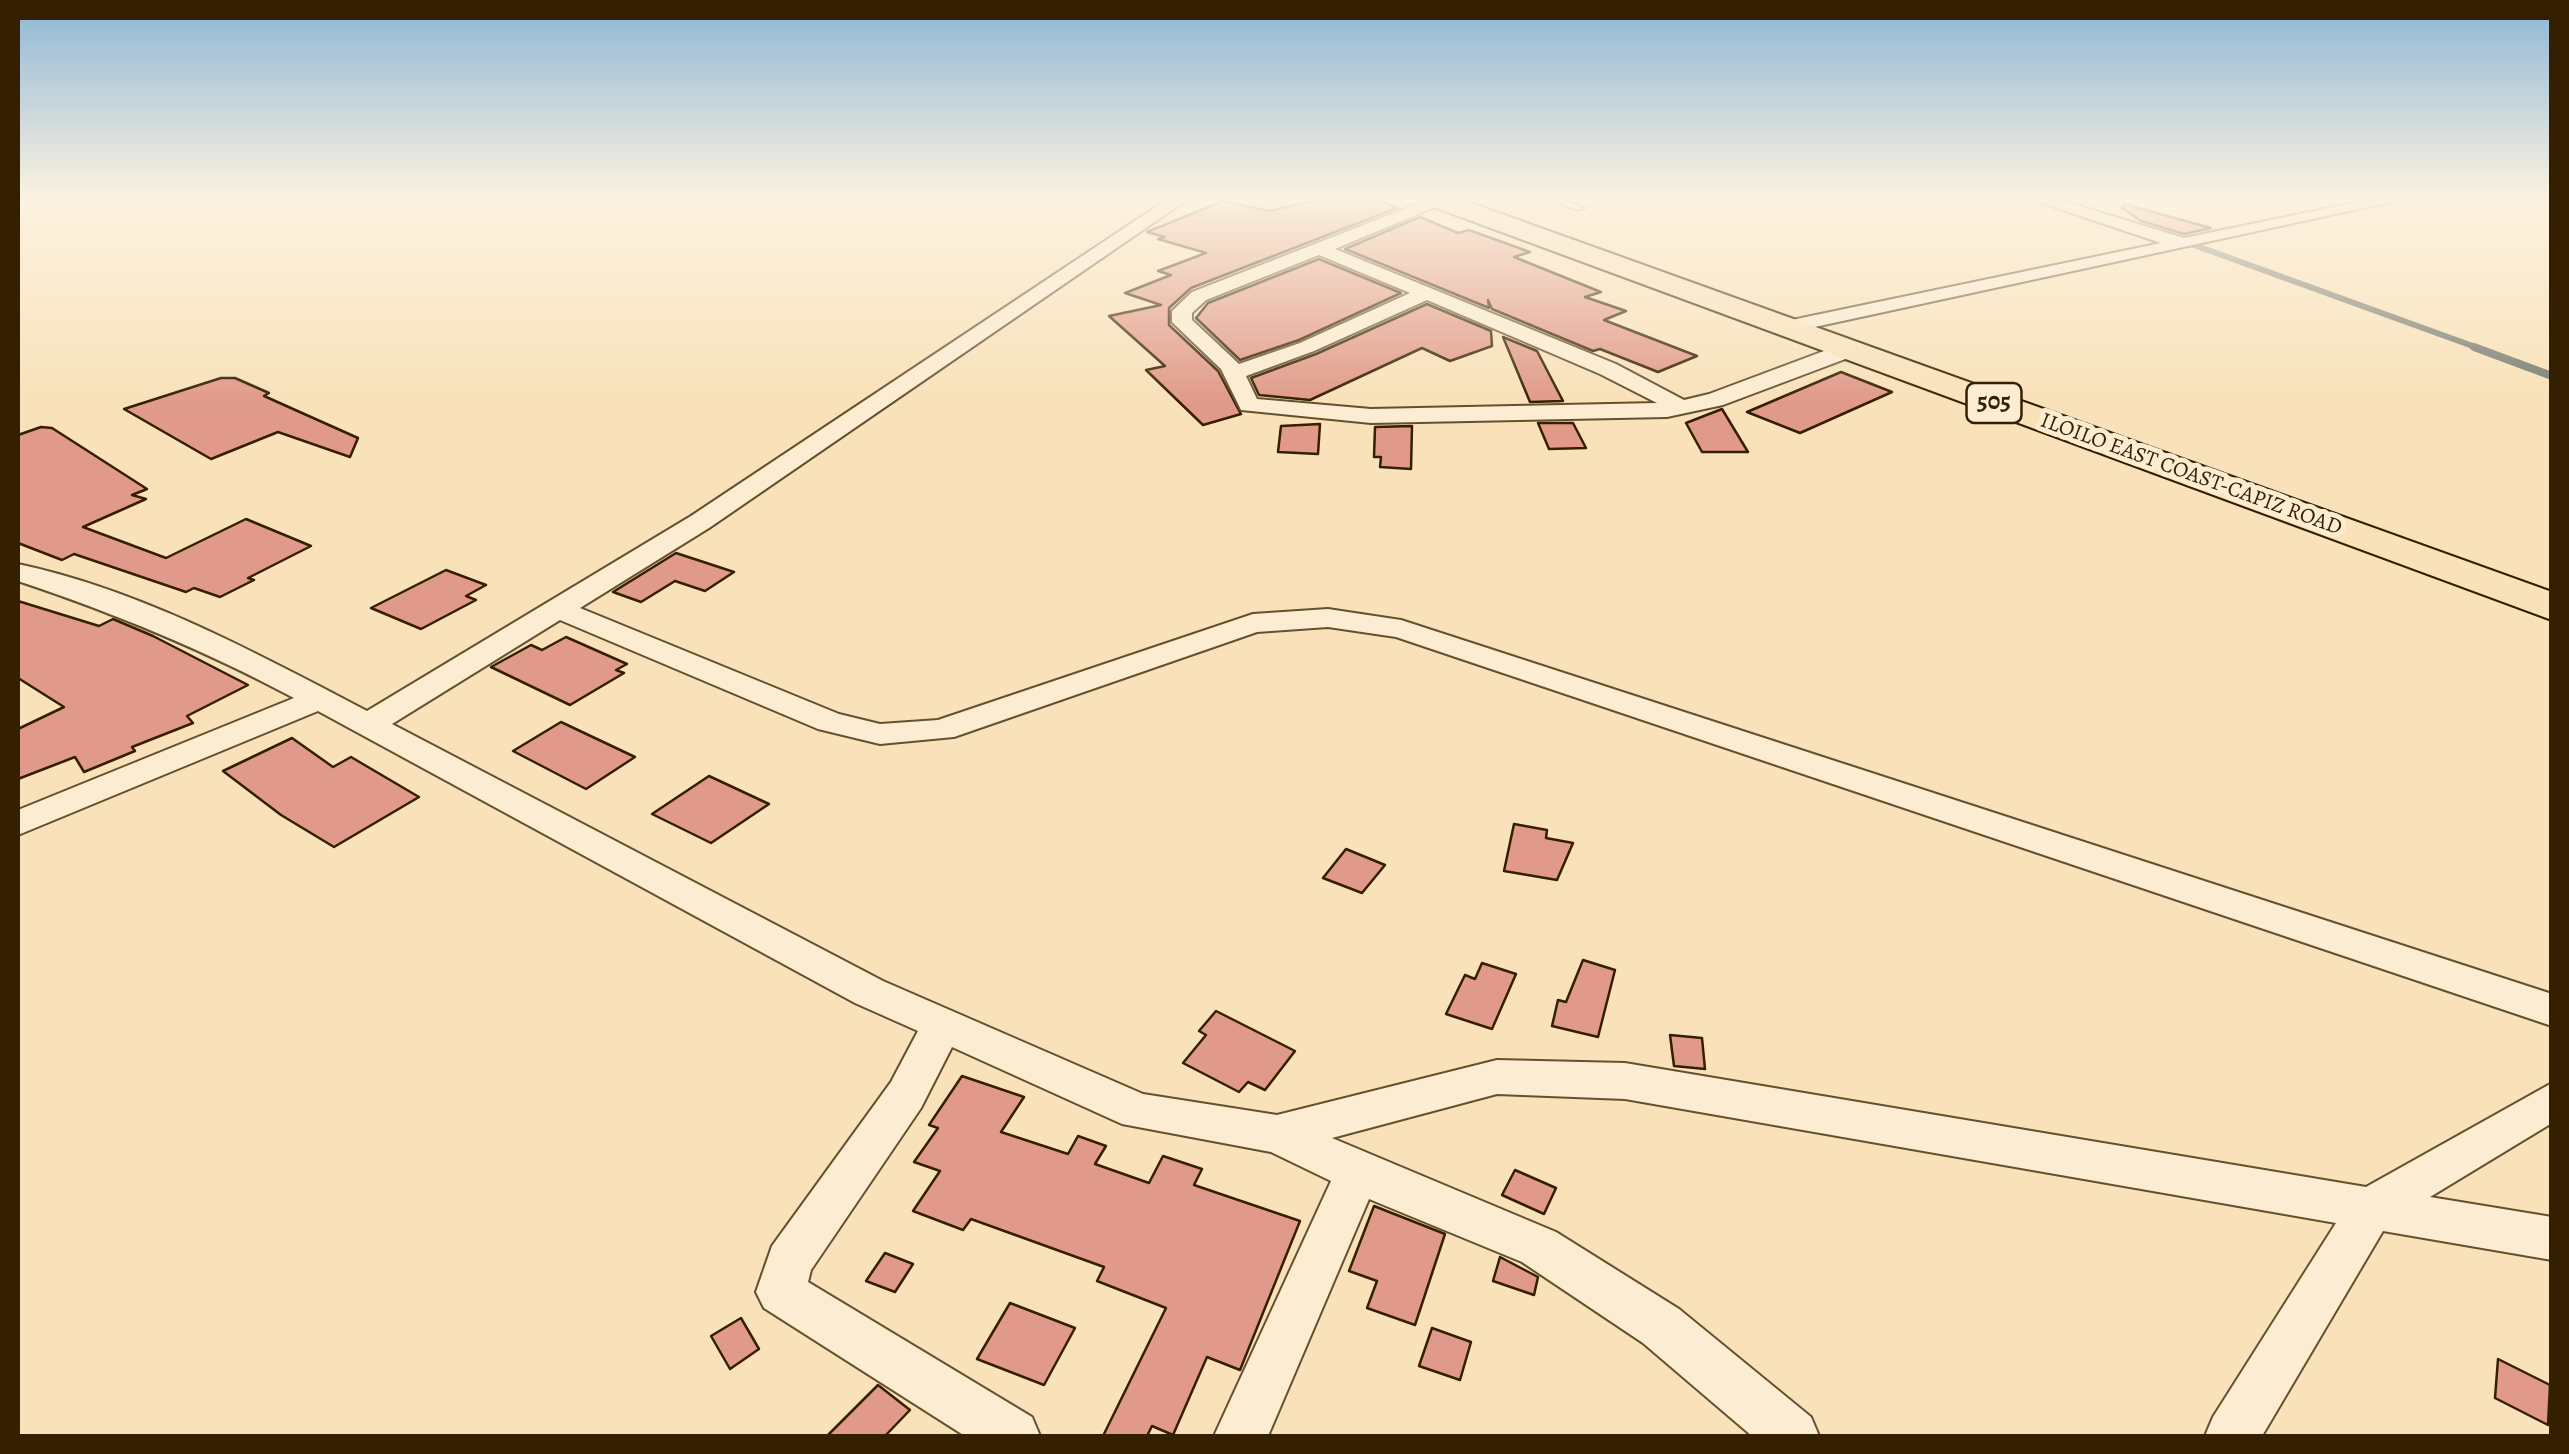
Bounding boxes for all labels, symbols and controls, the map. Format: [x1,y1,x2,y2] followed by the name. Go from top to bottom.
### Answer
[1966,383,2022,423] road number: 505
[2037,408,2345,542] street label: ILOILO EAST COAST-CAPIZ ROAD

